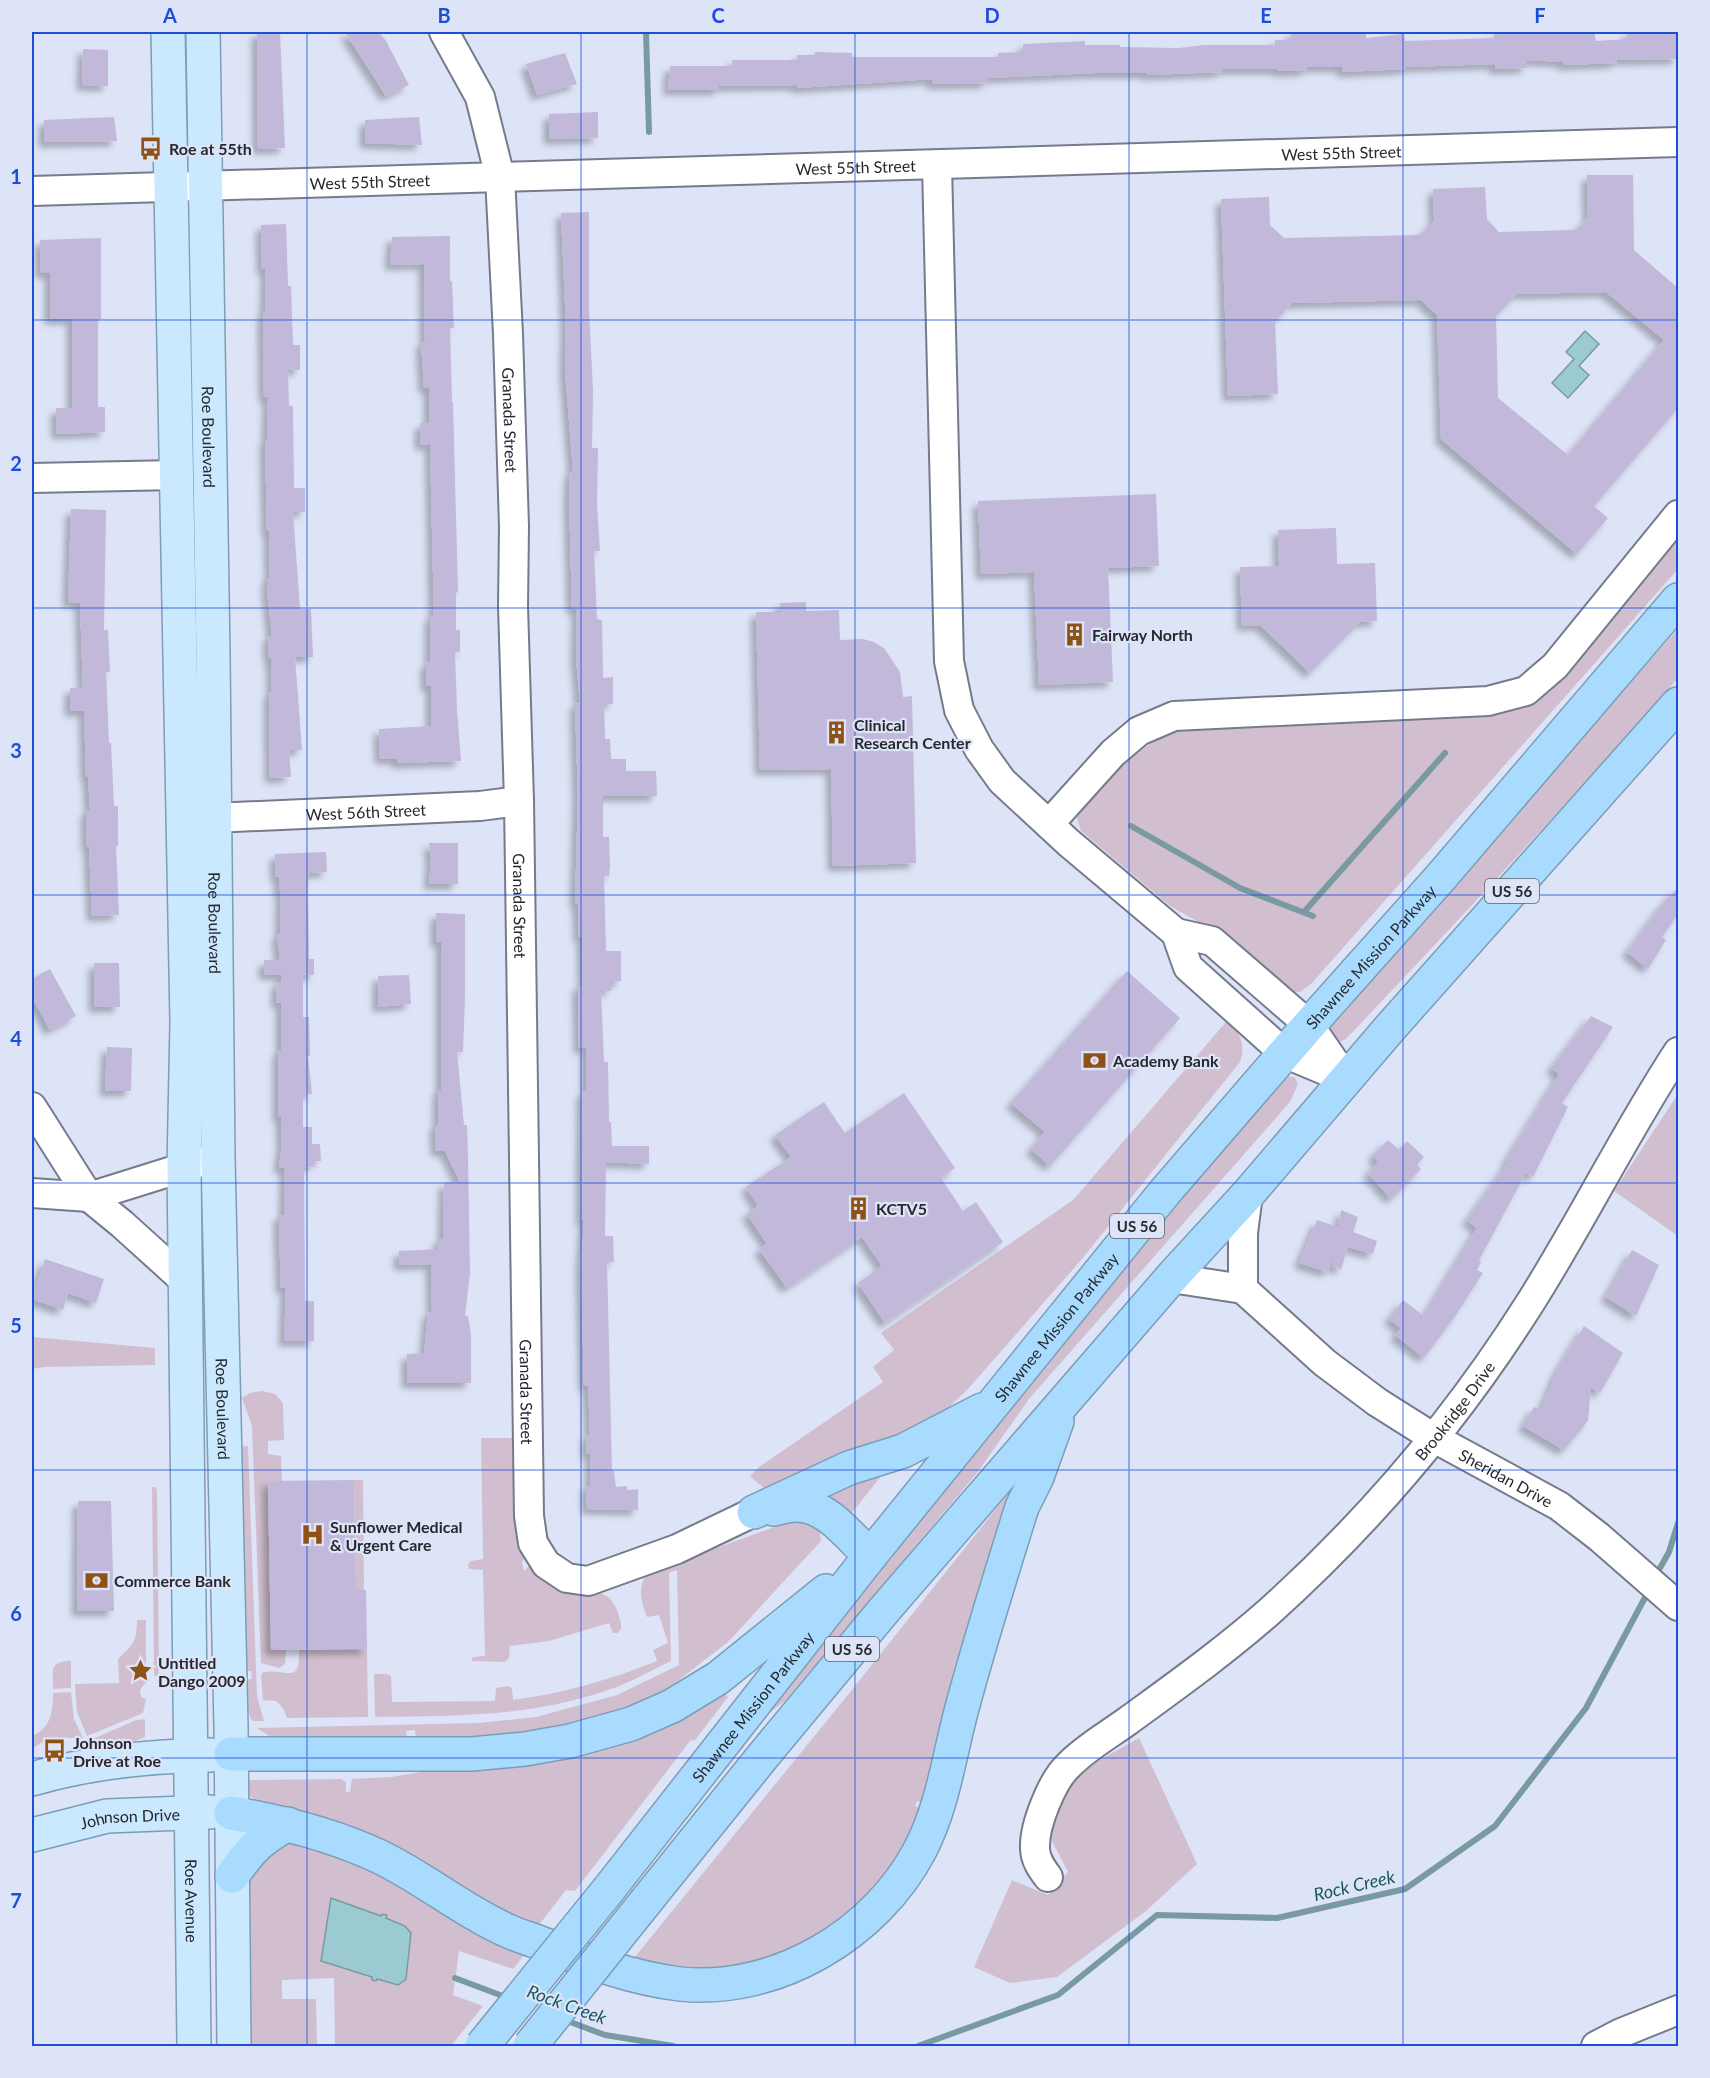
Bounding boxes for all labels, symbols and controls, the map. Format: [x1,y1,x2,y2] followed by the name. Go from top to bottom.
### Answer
[162,3,177,27] text: A
[437,3,451,27] text: B
[711,3,725,27] text: C
[984,3,1000,27] text: D
[1260,3,1272,27] text: E
[1534,3,1546,27] text: F
[138,135,164,161] bus stop icon: Roe at 55th
[169,139,252,158] place label: Roe at 55th
[1281,141,1402,163] street label: West 55th Street
[795,155,916,178] street label: West 55th Street
[10,164,22,188] text: 1
[309,170,431,192] street label: West 55th Street
[500,367,522,473] street label: Granada Street
[199,386,220,488] street label: Roe Boulevard
[10,451,22,475] text: 2
[1061,621,1087,647] building icon: Fairway North
[1092,625,1193,644] place label: Fairway North
[854,715,971,752] place label: Clinical Research Center
[823,720,849,746] building icon: Clinical Research Center
[10,738,22,762] text: 3
[305,799,427,823] street label: West 56th Street
[510,853,531,959] street label: Granada Street
[206,872,226,974] street label: Roe Boulevard
[1485,879,1539,903] road number: US 56
[1301,880,1440,1032] street label: Shawnee Mission Parkway
[10,1026,22,1050] text: 4
[1082,1047,1108,1073] bank icon: Academy Bank
[1112,1051,1219,1070] place label: Academy Bank
[845,1195,871,1221] building icon: KCTV5
[876,1199,927,1218] place label: KCTV5
[1110,1214,1164,1238] road number: US 56
[990,1248,1122,1405] street label: Shawnee Mission Parkway
[10,1313,22,1337] text: 5
[517,1339,538,1445] street label: Granada Street
[1410,1357,1498,1464] street label: Brookridge Drive
[213,1358,234,1460] street label: Roe Boulevard
[1456,1444,1556,1510] street label: Sheridan Drive
[330,1517,463,1554] place label: Sunflower Medical & Urgent Care
[299,1522,325,1548] hospital icon: Sunflower Medical & Urgent Care
[83,1567,109,1593] bank icon: Commerce Bank
[114,1571,231,1590] place label: Commerce Bank
[10,1601,22,1625] text: 6
[687,1627,817,1786] street label: Shawnee Mission Parkway
[825,1637,879,1661] road number: US 56
[158,1653,246,1690] place label: Untitled Dango 2009
[127,1658,153,1684] place icon: Untitled Dango 2009
[73,1733,161,1770] place label: Johnson Drive at Roe
[42,1738,68,1764] bus stop icon: Johnson Drive at Roe
[78,1804,180,1832] street label: Johnson Drive
[182,1859,202,1943] street label: Roe Avenue
[1311,1865,1397,1905] water label: Rock Creek
[10,1888,22,1912] text: 7
[524,1979,610,2029] water label: Rock Creek

